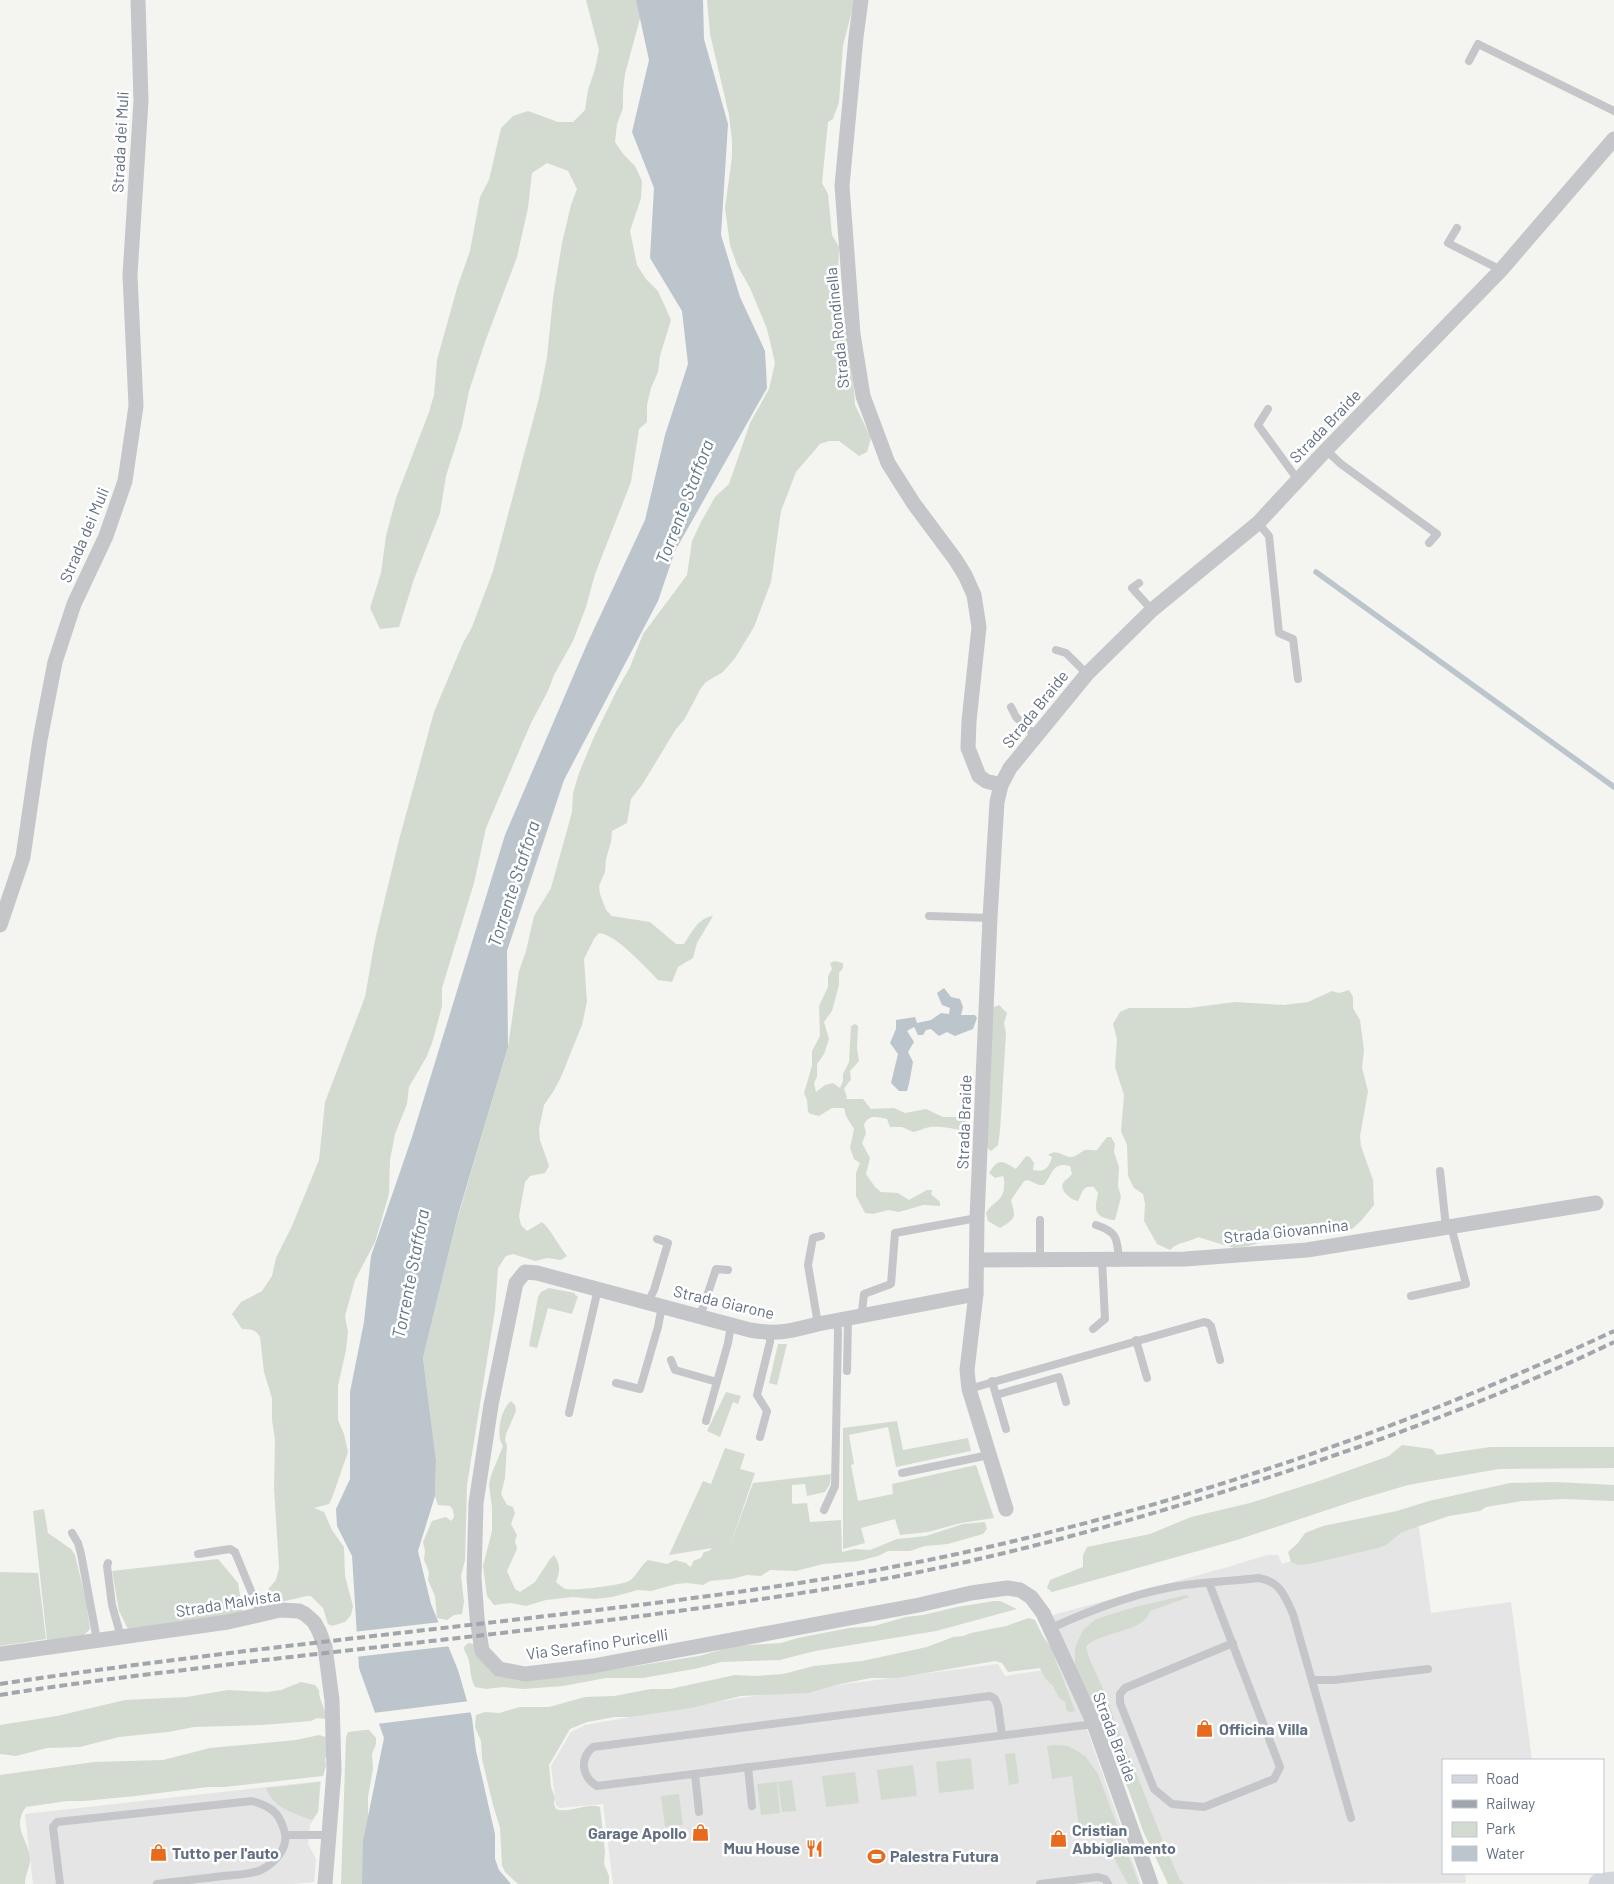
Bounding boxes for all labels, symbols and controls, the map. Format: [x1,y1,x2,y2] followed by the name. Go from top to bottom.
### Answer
[107,91,132,193] street label: Strada dei Muli
[821,267,852,390] street label: Strada Rondinella
[1285,385,1364,466] street label: Strada Braide
[650,436,718,567] water label: Torrente Staffora
[55,484,112,585] street label: Strada dei Muli
[997,666,1072,751] street label: Strada Braide
[482,818,544,949] water label: Torrente Staffora
[952,1074,975,1170] street label: Strada Braide
[387,1207,433,1340] water label: Torrente Staffora
[1223,1215,1349,1246] street label: Strada Giovannina
[672,1281,776,1322] street label: Strada Giarone
[174,1585,282,1620] street label: Strada Malvista
[525,1624,669,1663] street label: Via Serafino Puricelli
[1090,1689,1141,1784] street label: Strada Braide
[1195,1719,1215,1739] shop icon: Officina Villa
[1219,1719,1308,1738] place label: Officina Villa
[1442,1759,1604,1874] legend
[1486,1769,1519,1787] text: Road
[1486,1794,1535,1812] text: Railway
[1486,1819,1516,1837] text: Park
[1072,1820,1176,1857] place label: Cristian Abbigliamento
[588,1823,687,1842] place label: Garage Apollo
[691,1823,711,1843] shop icon: Garage Apollo
[1048,1829,1068,1849] shop icon: Cristian Abbigliamento
[723,1838,800,1857] place label: Muu House
[804,1838,824,1858] restaurant icon: Muu House
[148,1843,168,1863] shop icon: Tutto per l'auto
[172,1843,279,1862] place label: Tutto per l'auto
[1486,1844,1525,1862] text: Water
[866,1846,886,1866] sports icon: Palestra Futura
[890,1846,999,1865] place label: Palestra Futura

